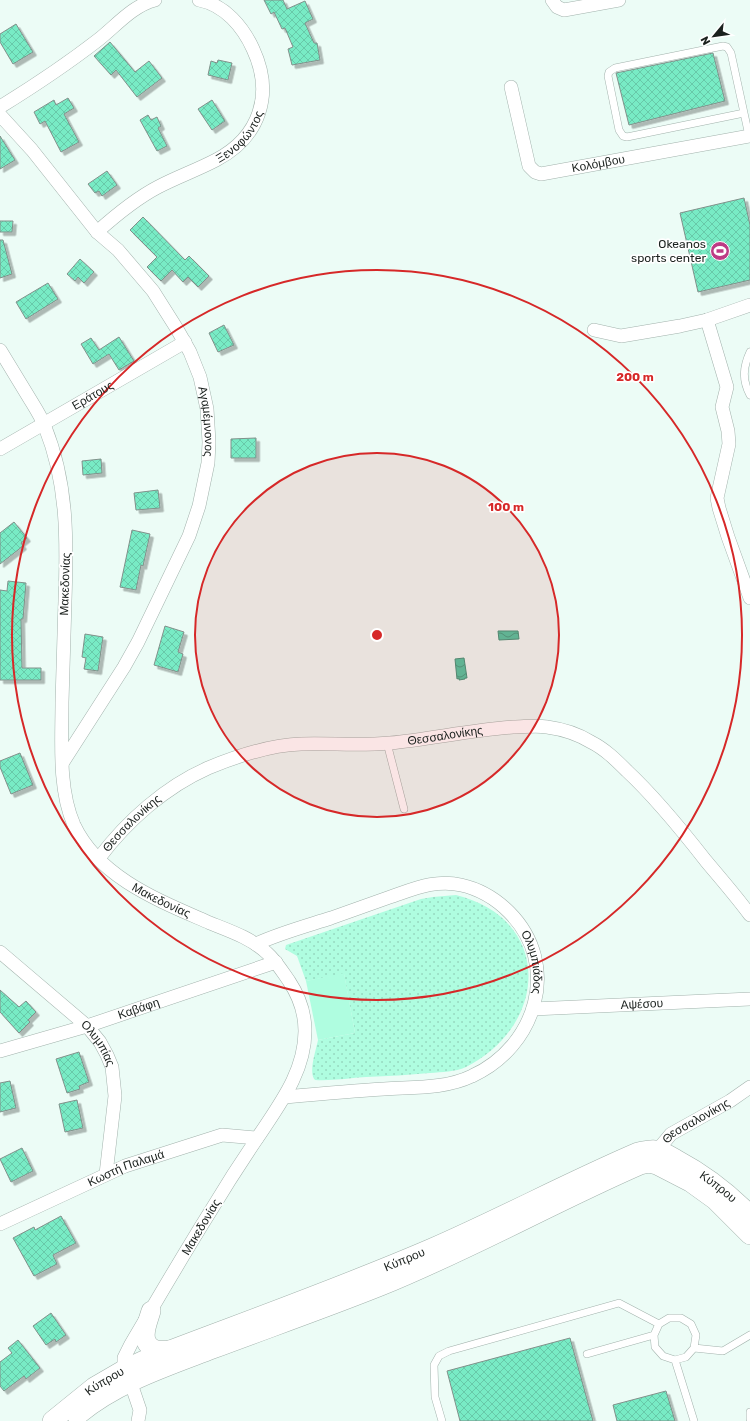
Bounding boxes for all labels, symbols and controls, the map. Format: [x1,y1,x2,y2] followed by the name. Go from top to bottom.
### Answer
[694,16,734,56] north arrow
[698,34,713,47] text: N
[214,109,266,166] street label: Ξενοφώντος
[570,152,626,175] street label: Κολόμβου
[631,237,706,265] place label: Okeanos sports center
[709,240,731,262] sports icon: Okeanos sports center
[616,370,654,384] text: 200 m
[69,378,116,413] street label: Εράτους
[195,385,216,457] street label: Αγαμέμνονος
[488,500,524,514] text: 100 m
[57,552,73,616] street label: Μακεδονίας
[370,628,384,642] centre of rings
[407,723,484,748] street label: Θεσσαλονίκης
[100,791,164,855] street label: Θεσσαλονίκης
[130,880,193,921] street label: Μακεδονίας
[518,928,544,995] street label: Ολυμπιάδος
[116,995,161,1022] street label: Καβάφη
[620,996,663,1012] street label: Αψέσου
[78,1017,118,1069] street label: Ολυμπίας
[659,1096,732,1146] street label: Θεσσαλονίκης
[85,1147,166,1189] street label: Κωστή Παλαμά
[697,1168,739,1205] street label: Κύπρου
[179,1196,223,1258] street label: Μακεδονίας
[382,1245,427,1274] street label: Κύπρου
[82,1364,126,1398] street label: Κύπρου

